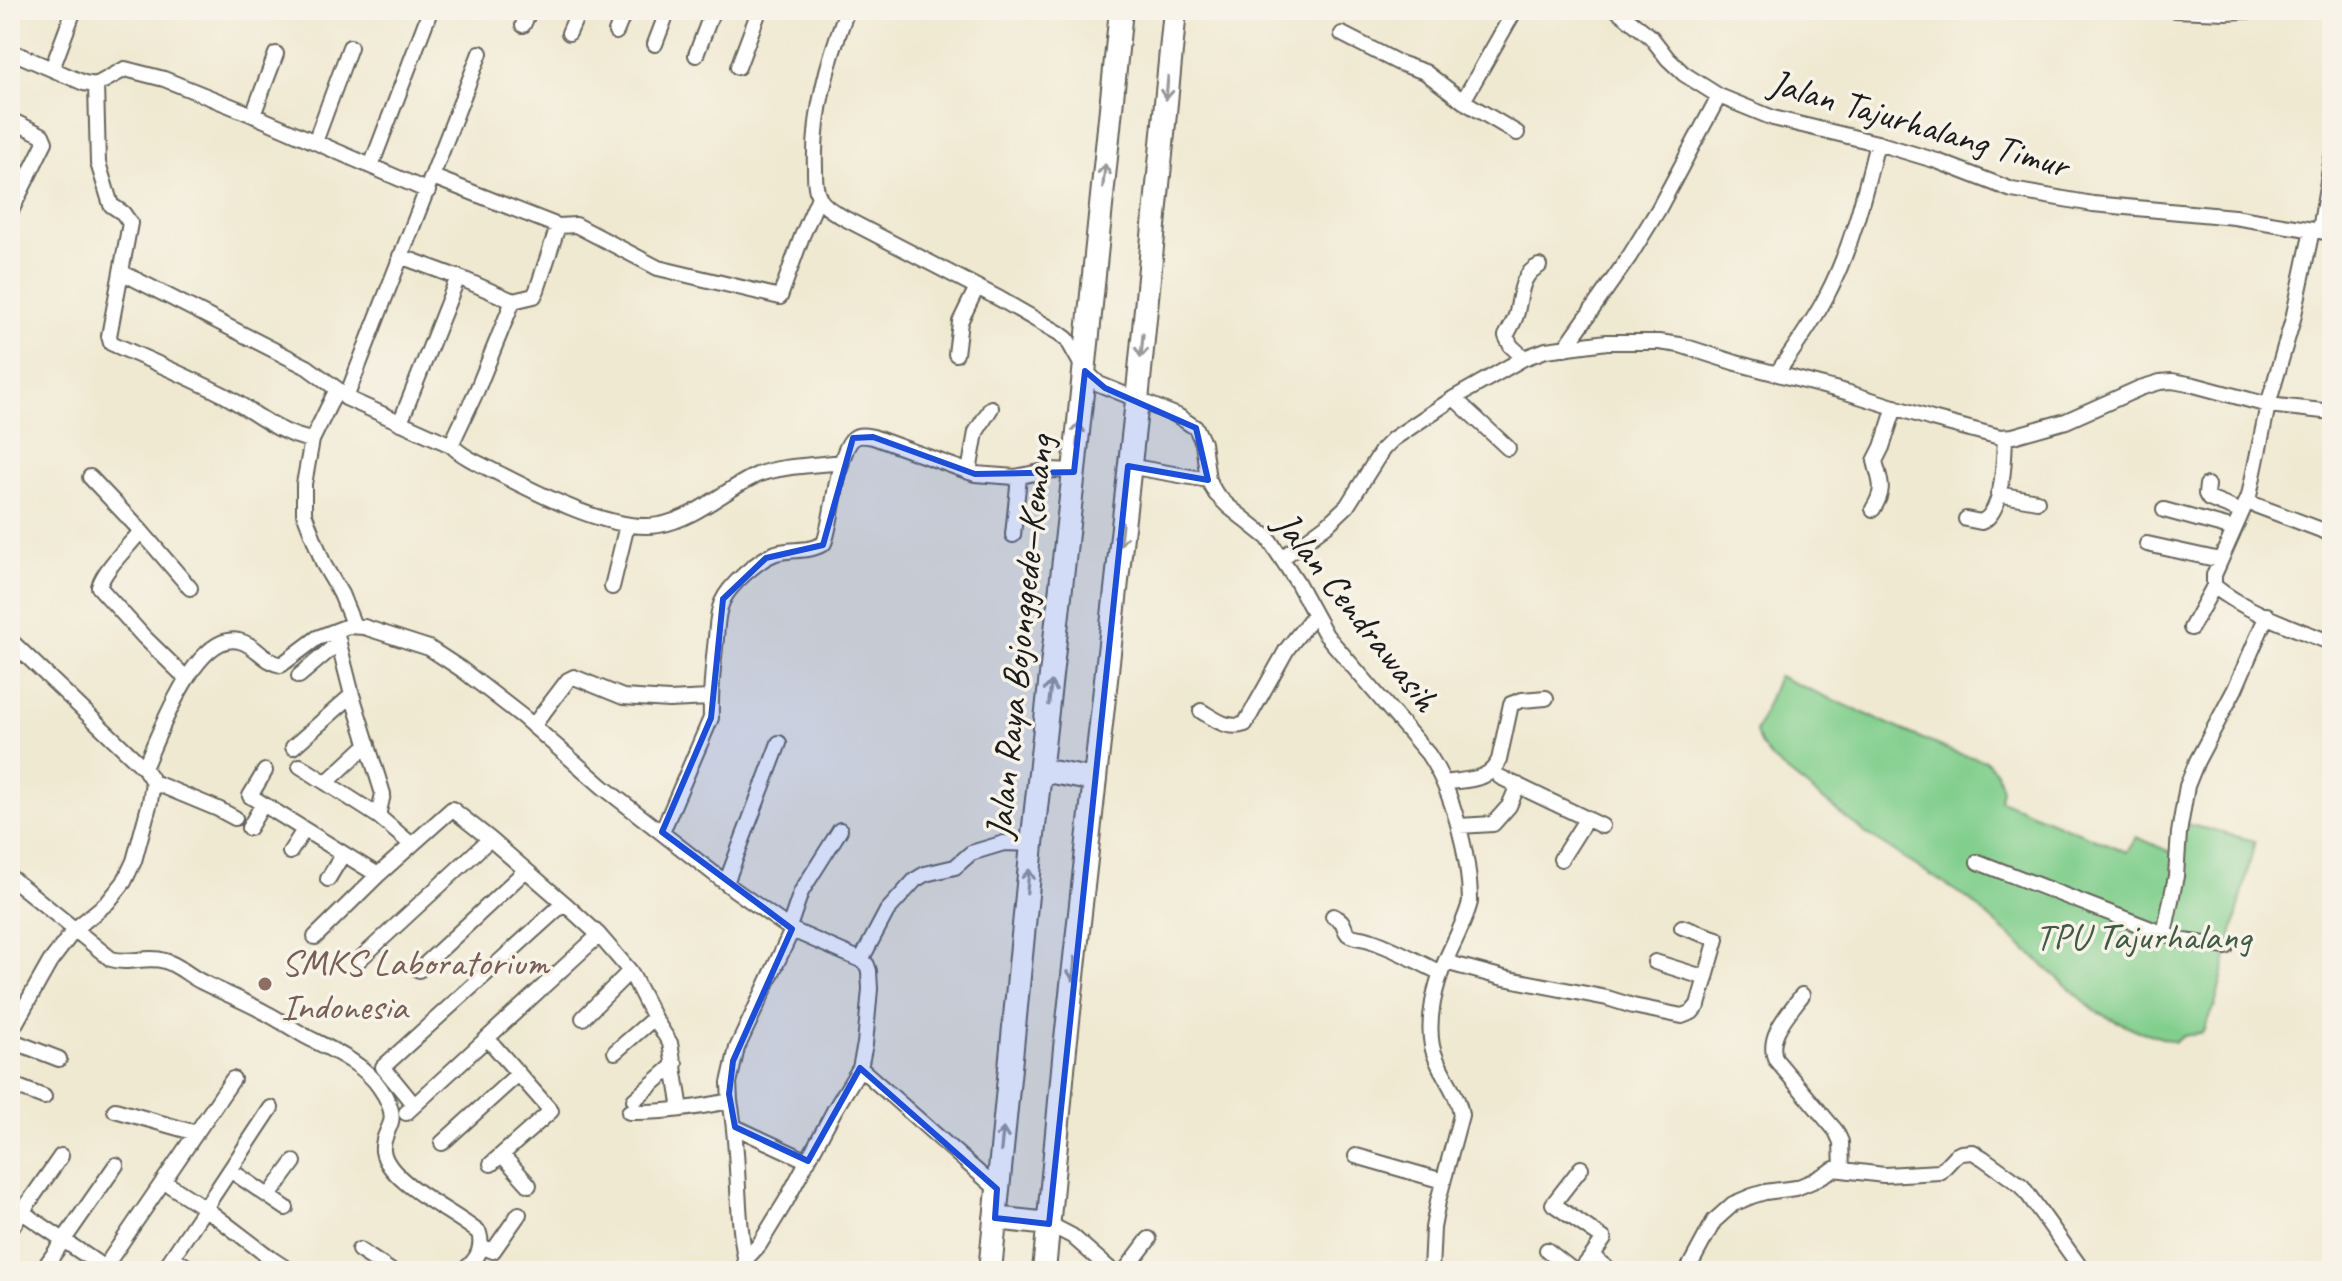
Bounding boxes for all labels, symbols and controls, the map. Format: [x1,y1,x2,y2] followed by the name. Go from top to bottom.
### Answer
[1762,58,2078,190] street label: Jalan Tajurhalang Timur
[1159,74,1174,101] one-way arrow
[1097,163,1112,190] one-way arrow
[1135,333,1150,359] one-way arrow
[1071,421,1086,448] one-way arrow
[975,431,1064,843] street label: Jalan Raya Bojonggede—Kemang
[1263,500,1450,722] street label: Jalan Cendrawasih
[1114,520,1129,547] one-way arrow
[1043,680,1058,707] one-way arrow
[1021,868,1036,895] one-way arrow
[2035,913,2254,960] park label: TPU Tajurhalang
[281,939,551,1030] place label: SMKS Laboratorium Indonesia
[1066,956,1081,981] one-way arrow
[256,975,274,993] marker: SMKS Laboratorium Indonesia
[994,1127,1009,1154] one-way arrow

